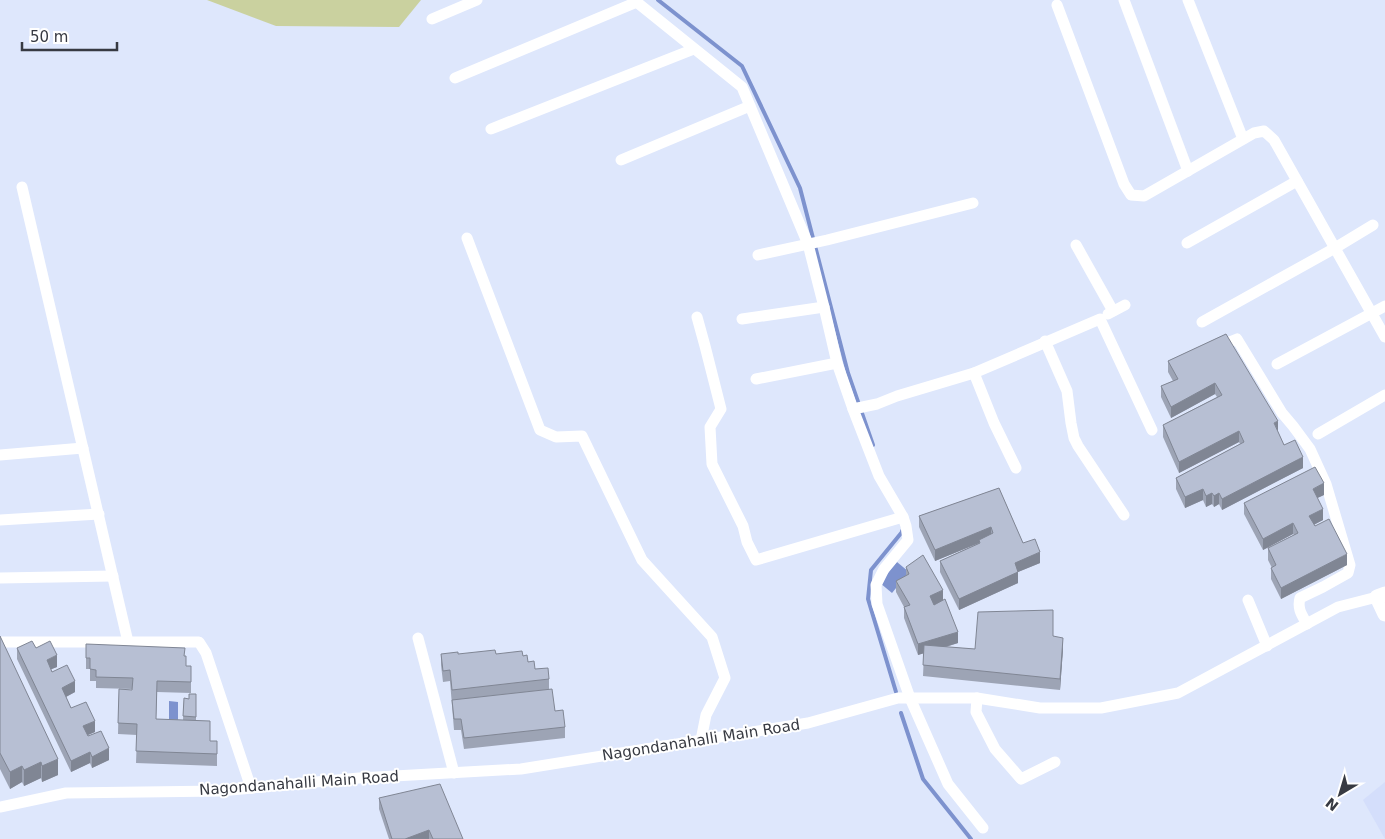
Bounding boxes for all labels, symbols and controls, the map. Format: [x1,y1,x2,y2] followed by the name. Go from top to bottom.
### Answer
[22,20,118,52] scale bar
[30,28,68,46] text: 50 m
[601,715,801,765] street label: Nagondanahalli Main Road
[199,767,399,799] street label: Nagondanahalli Main Road
[1315,769,1365,819] north arrow
[1322,794,1342,814] text: N

